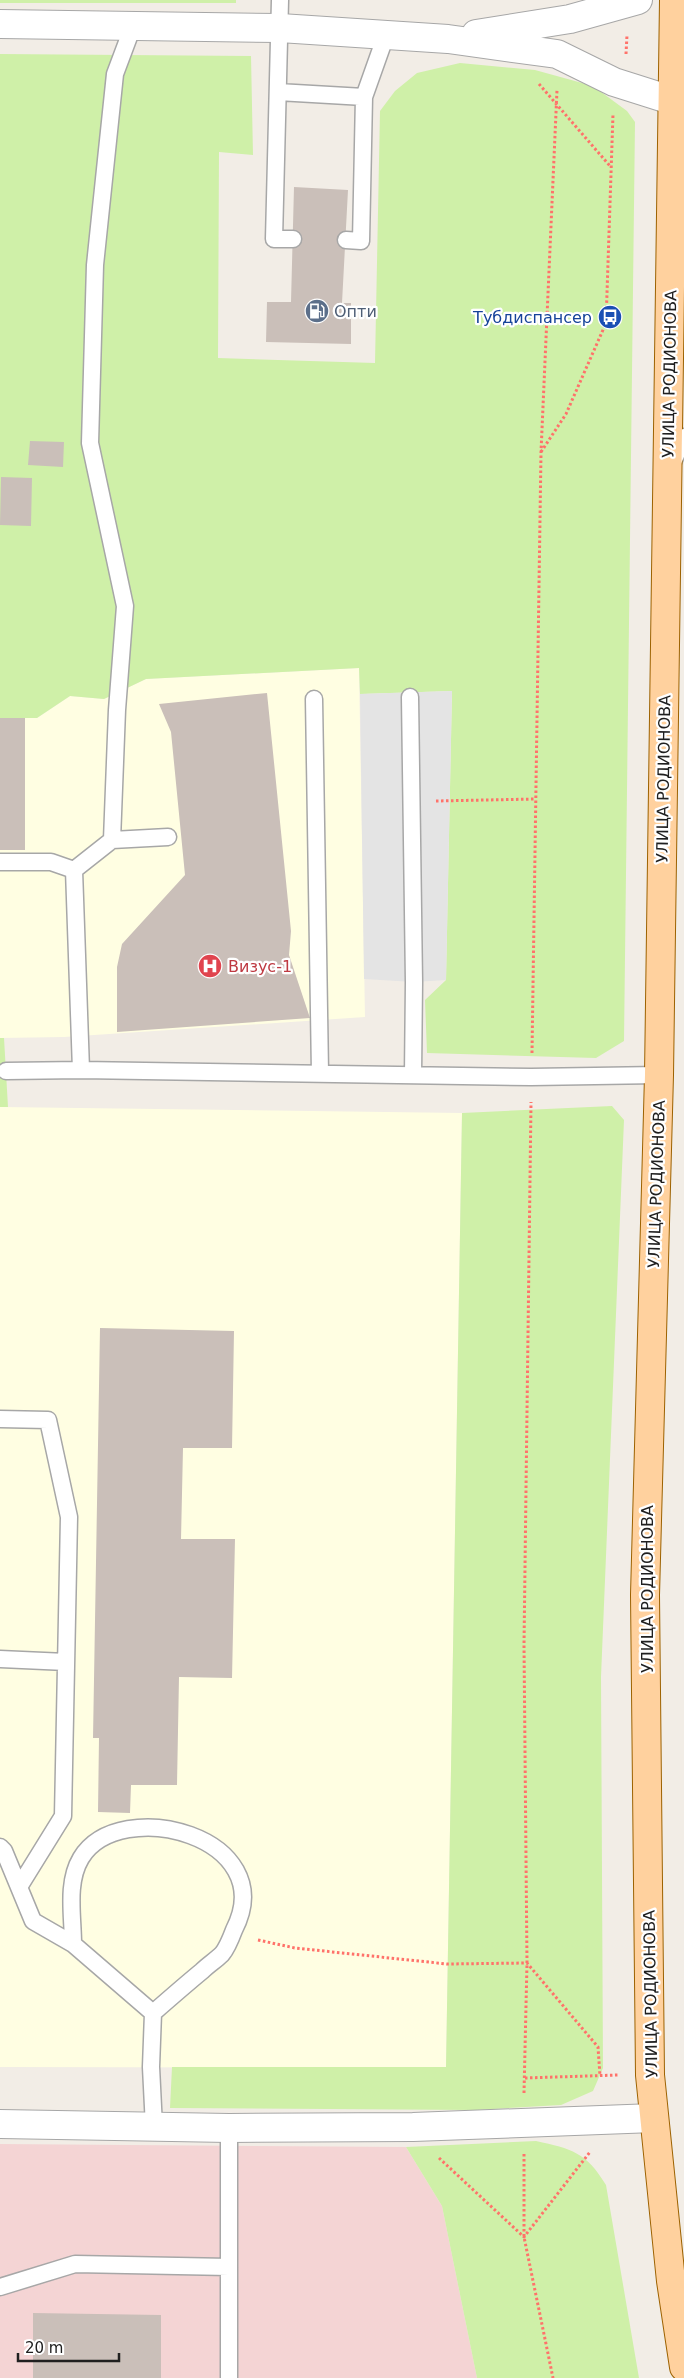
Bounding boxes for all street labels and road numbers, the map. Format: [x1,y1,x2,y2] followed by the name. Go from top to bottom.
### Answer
[659,290,680,458] street label: УЛИЦА РОДИОНОВА
[653,695,674,863] street label: УЛИЦА РОДИОНОВА
[644,1100,669,1268] street label: УЛИЦА РОДИОНОВА
[638,1505,657,1673] street label: УЛИЦА РОДИОНОВА
[640,1910,661,2078] street label: УЛИЦА РОДИОНОВА

